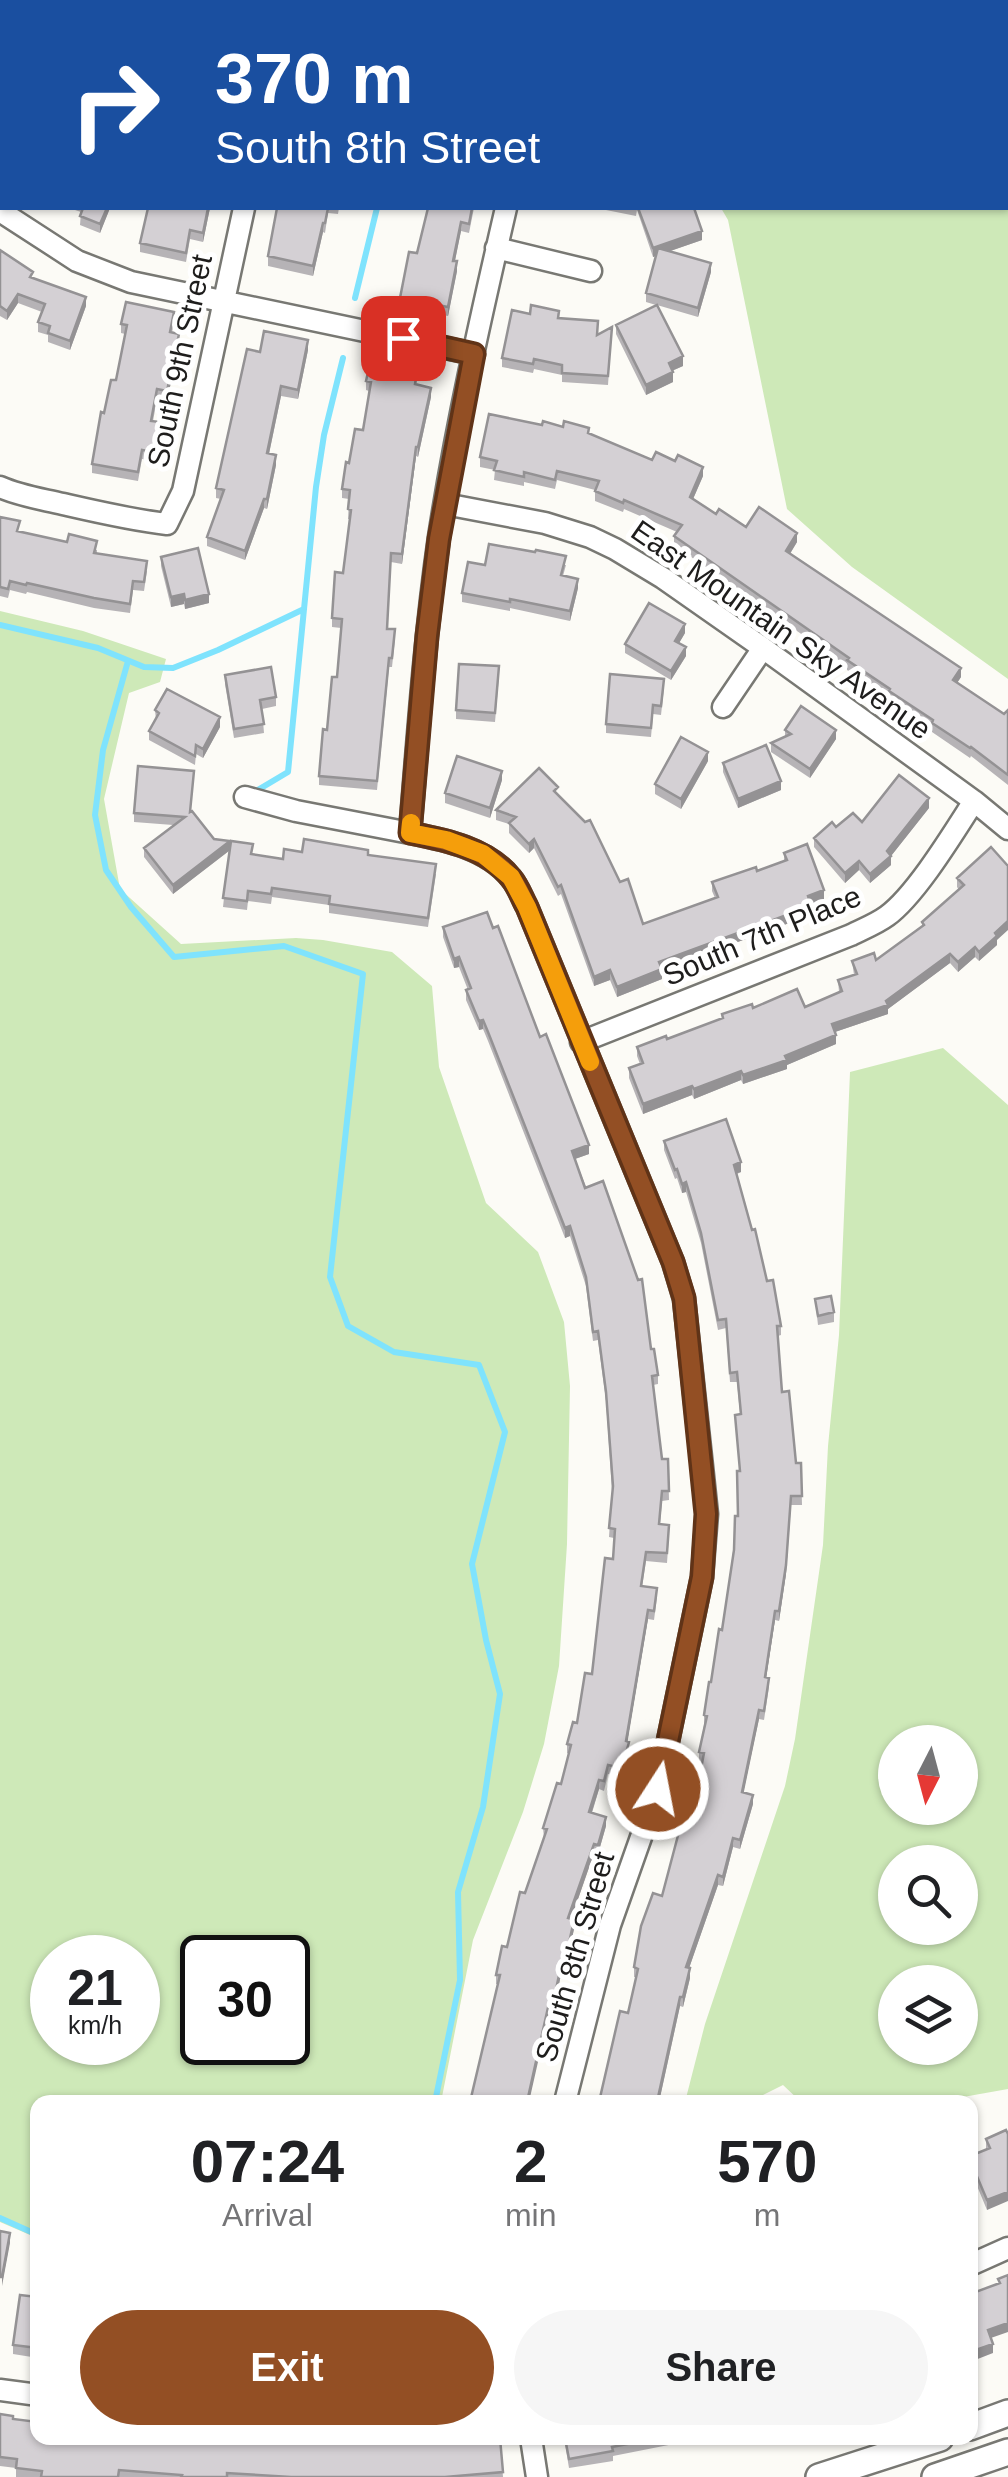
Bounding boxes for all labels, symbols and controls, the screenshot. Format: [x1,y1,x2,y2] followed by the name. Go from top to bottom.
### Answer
[50,40,180,170] icon: right
[215,40,413,118] text: 370 m
[215,122,540,173] text: South 8th Street
[141,251,218,470] street label: South 9th Street
[361,296,446,381] pin
[376,311,431,366] icon: arrive
[625,513,937,746] street label: East Mountain Sky Avenue
[658,879,866,992] street label: South 7th Place
[878,1725,978,1825] north arrow
[878,1725,978,2065] map controls
[606,1737,710,1841] position arrow
[878,1845,978,1945] button: search
[529,1847,620,2066] street label: South 8th Street
[180,1935,310,2065] speed limit sign: 30
[67,1960,123,2016] text: 21
[878,1965,978,2065] button: layers
[68,2011,122,2039] text: km/h
[191,2128,344,2195] text: 07:24
[514,2128,547,2195] text: 2
[717,2128,817,2195] text: 570
[222,2197,313,2233] text: Arrival
[505,2197,556,2233] text: min
[754,2197,781,2233] text: m
[80,2310,494,2425] button: Exit
[514,2310,928,2425] button: Share

